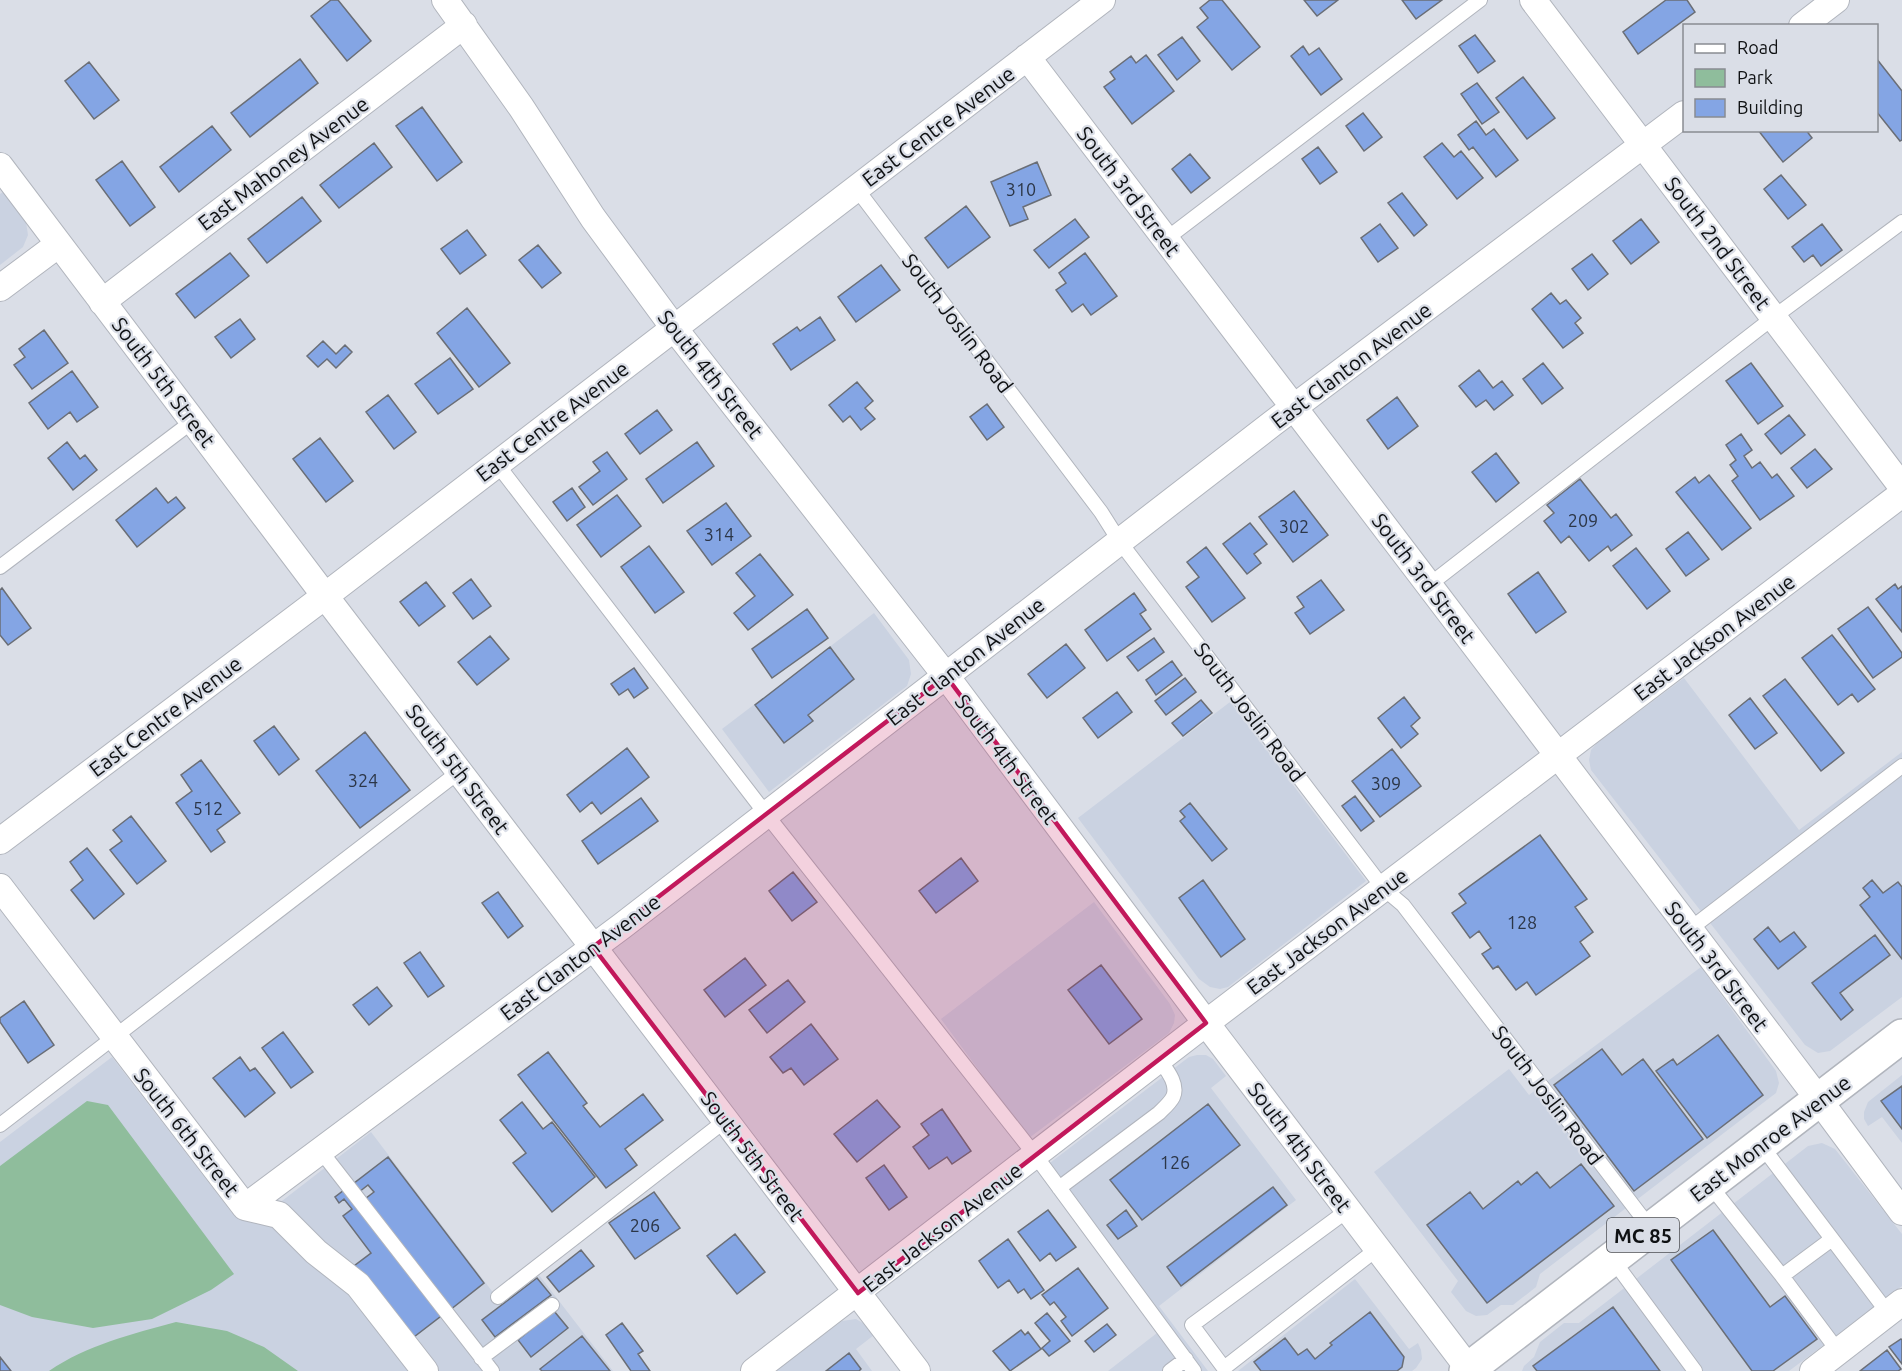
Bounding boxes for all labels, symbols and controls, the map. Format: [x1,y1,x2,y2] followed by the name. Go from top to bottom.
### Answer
[1683,24,1878,132] legend
[1737,37,1779,57] text: Road
[857,61,1019,191] street label: East Centre Avenue
[1737,67,1773,87] text: Park
[193,91,373,235] street label: East Mahoney Avenue
[1737,97,1803,117] text: Building
[1073,122,1185,260] street label: South 3rd Street
[1660,172,1776,314] street label: South 2nd Street
[1006,179,1036,199] house number: 310
[898,249,1018,397] street label: South Joslin Road
[1266,297,1436,433] street label: East Clanton Avenue
[654,305,768,443] street label: South 4th Street
[108,313,220,451] street label: South 5th Street
[471,356,633,486] street label: East Centre Avenue
[1368,509,1480,647] street label: South 3rd Street
[1568,510,1598,530] house number: 209
[1279,516,1309,536] house number: 302
[704,524,734,544] house number: 314
[1629,569,1799,705] street label: East Jackson Avenue
[881,592,1049,730] street label: East Clanton Avenue
[1190,638,1310,786] street label: South Joslin Road
[84,651,246,781] street label: East Centre Avenue
[951,690,1063,828] street label: South 4th Street
[402,700,514,838] street label: South 5th Street
[348,770,378,790] house number: 324
[1371,773,1401,793] house number: 309
[193,798,223,818] house number: 512
[1242,863,1412,999] street label: East Jackson Avenue
[495,889,665,1025] street label: East Clanton Avenue
[1661,897,1773,1035] street label: South 3rd Street
[1507,912,1537,932] house number: 128
[1488,1021,1608,1169] street label: South Joslin Road
[130,1063,244,1201] street label: South 6th Street
[1685,1070,1855,1206] street label: East Monroe Avenue
[1244,1078,1356,1216] street label: South 4th Street
[697,1087,809,1225] street label: South 5th Street
[1160,1152,1190,1172] house number: 126
[858,1157,1026,1297] street label: East Jackson Avenue
[630,1215,660,1235] house number: 206
[1607,1218,1679,1252] road number: MC 85

